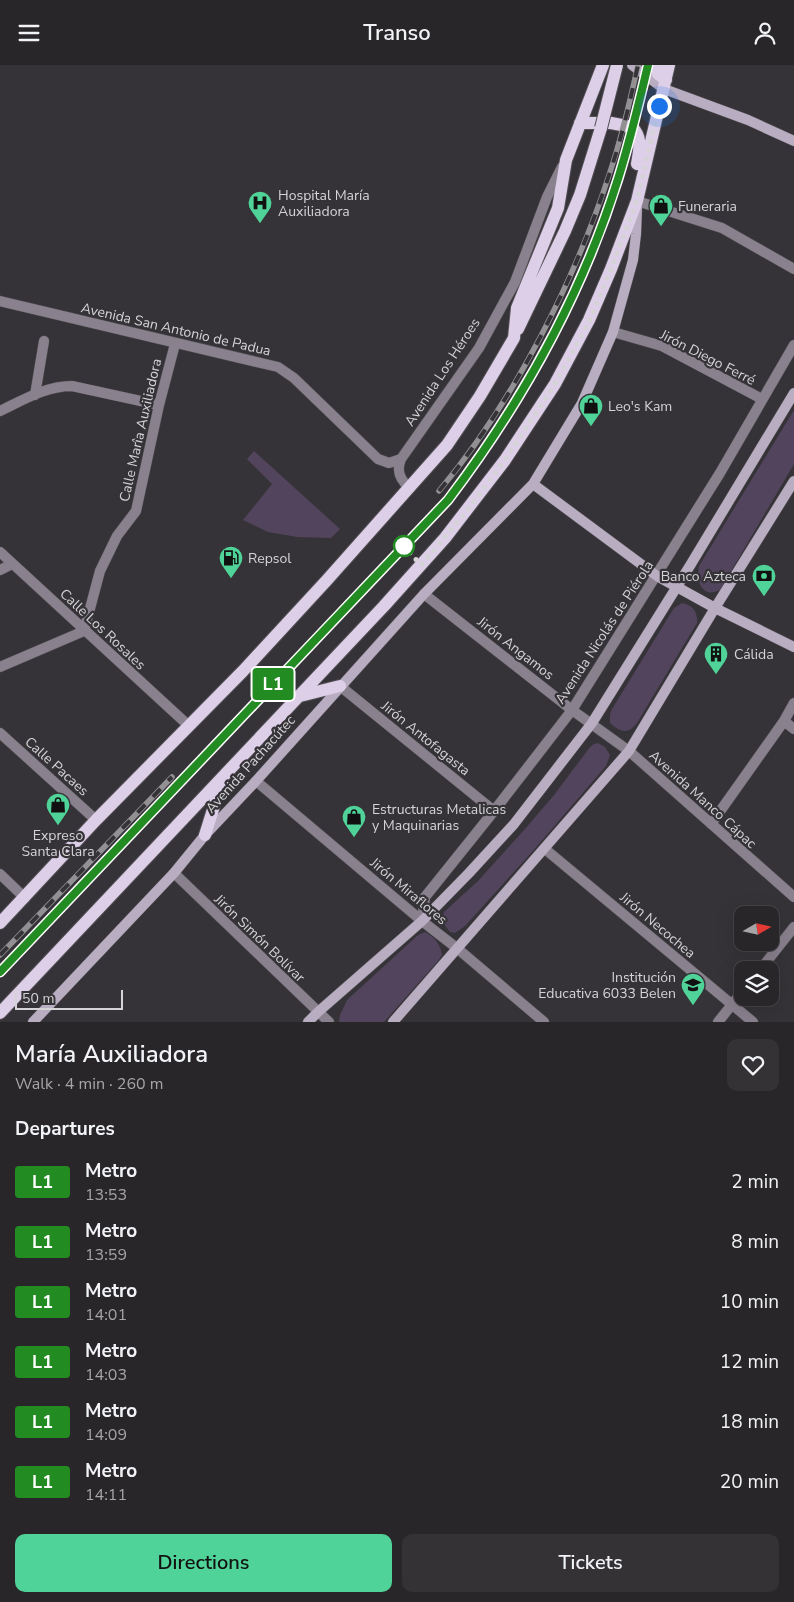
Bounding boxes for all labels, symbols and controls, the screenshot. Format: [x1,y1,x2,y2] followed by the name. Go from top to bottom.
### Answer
[363,18,431,48] text: Transo
[15,19,43,47] icon: menu
[751,19,779,47] icon: person
[647,94,672,119] your location
[278,186,370,221] place label: Hospital María Auxiliadora
[247,190,273,224] hospital icon: Hospital María Auxiliadora
[648,193,674,227] shop icon: Funeraria
[678,197,737,216] place label: Funeraria
[79,298,273,361] street label: Avenida San Antonio de Padua
[400,314,485,430] street label: Avenida Los Héroes
[656,325,759,390] street label: Jirón Diego Ferré
[115,357,166,504] street label: Calle Marîa Auxiliadora
[578,393,604,427] shop icon: Leo's Kam
[608,397,672,416] place label: Leo's Kam
[393,535,415,557] unlabelled marker
[218,545,244,579] fuel station icon: Repsol
[248,549,292,568] place label: Repsol
[551,557,658,708] street label: Avenida Nicolás de Piérola
[751,563,777,597] bank icon: Banco Azteca
[661,567,746,586] place label: Banco Azteca
[56,585,150,674] street label: Calle Los Rosales
[473,612,558,684] street label: Jirón Angamos
[703,641,729,675] building icon: Cálida
[734,645,774,664] place label: Cálida
[250,668,296,700] line badge: L1
[263,672,283,696] text: L1
[376,696,474,780] street label: Jirón Antofagasta
[201,711,300,817] street label: Avenida Pachacútec
[21,733,93,800] street label: Calle Pacaes
[645,746,761,853] street label: Avenida Manco Cápac
[45,792,71,826] shop icon: Expreso Santa Clara
[372,800,506,835] place label: Estructuras Metalicas y Maquinarias
[341,804,367,838] shop icon: Estructuras Metalicas y Maquinarias
[21,826,95,861] place label: Expreso Santa Clara
[365,853,451,929] street label: Jirón Miraflores
[615,887,700,963] street label: Jirón Necochea
[209,889,309,987] street label: Jirón Simón Bolívar
[734,906,779,951] north arrow
[734,906,779,1006] map controls
[734,961,779,1006] button: layers
[538,968,676,1003] place label: Institución Educativa 6033 Belen
[680,972,706,1006] school or university icon: Institución Educativa 6033 Belen
[15,987,122,1010] scale bar
[22,989,54,1008] text: 50 m
[15,1038,208,1070] text: María Auxiliadora
[727,1039,779,1091] button: heart
[15,1073,163,1095] text: Walk · 4 min · 260 m
[15,1116,115,1142] text: Departures
[85,1158,137,1184] text: Metro
[731,1169,779,1195] text: 2 min
[32,1170,53,1194] text: L1
[85,1184,127,1206] text: 13:53
[85,1218,137,1244] text: Metro
[731,1229,779,1255] text: 8 min
[32,1230,53,1254] text: L1
[85,1244,127,1266] text: 13:59
[85,1278,137,1304] text: Metro
[720,1289,779,1315] text: 10 min
[32,1290,53,1314] text: L1
[85,1304,127,1326] text: 14:01
[85,1338,137,1364] text: Metro
[720,1349,779,1375] text: 12 min
[32,1350,53,1374] text: L1
[85,1364,127,1386] text: 14:03
[85,1398,137,1424] text: Metro
[720,1409,779,1435] text: 18 min
[32,1410,53,1434] text: L1
[85,1424,127,1446] text: 14:09
[85,1458,137,1484] text: Metro
[720,1469,779,1495] text: 20 min
[32,1470,53,1494] text: L1
[85,1484,127,1506] text: 14:11
[15,1534,392,1592] button: Directions
[402,1534,779,1592] button: Tickets

